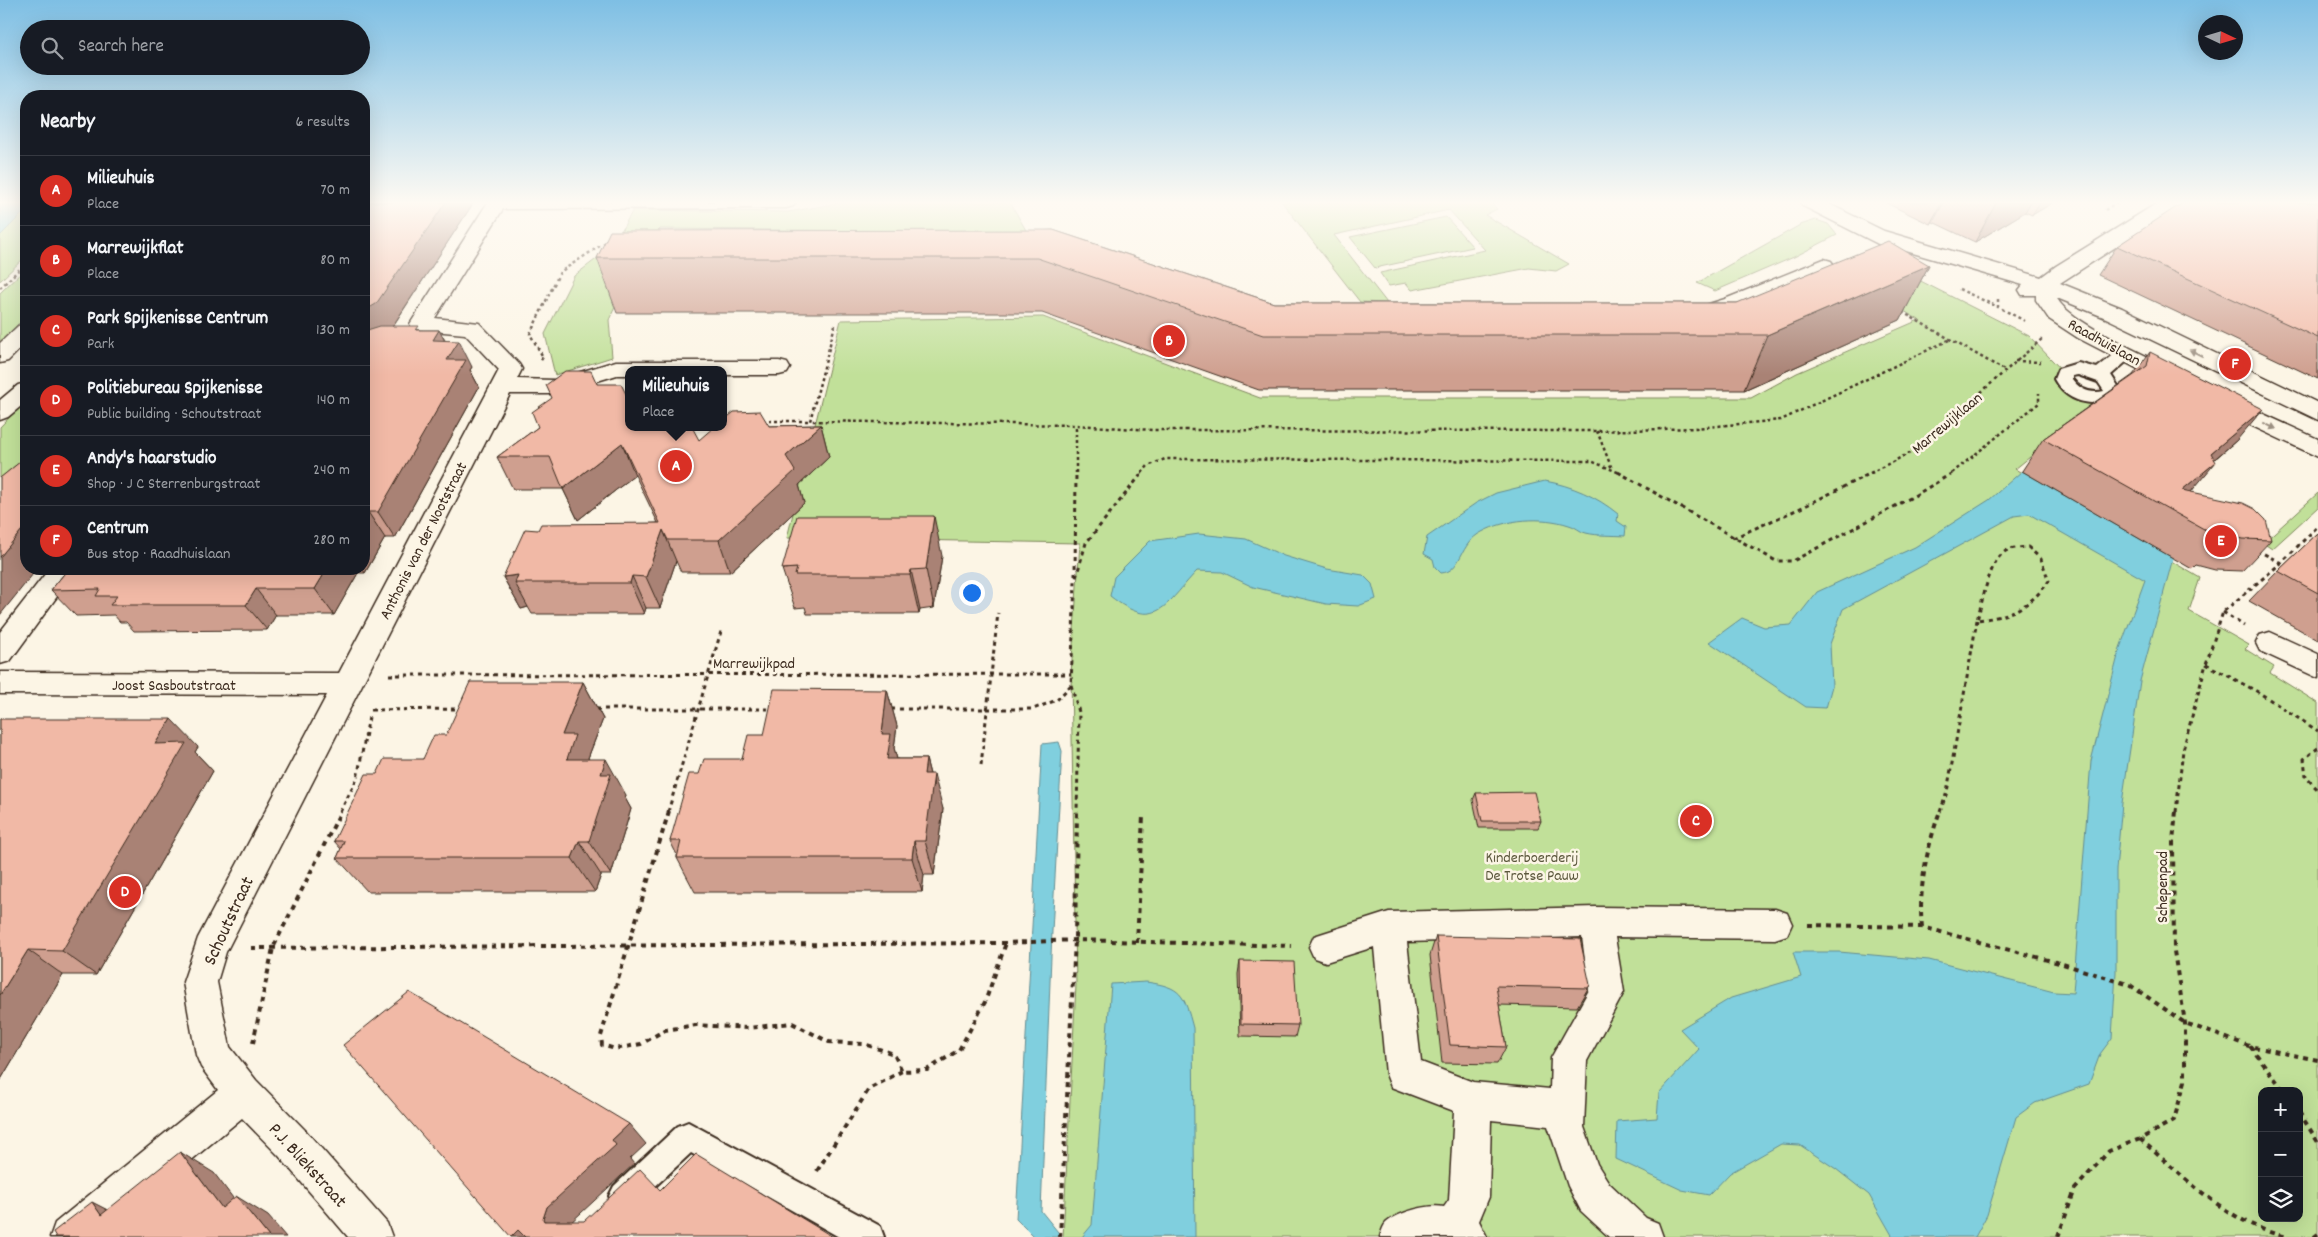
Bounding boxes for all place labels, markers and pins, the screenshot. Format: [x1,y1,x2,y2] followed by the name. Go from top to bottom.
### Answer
[1153,322,1185,360] pin: B
[2219,345,2251,383] pin: F
[660,447,692,485] pin: A
[2205,522,2237,560] pin: E
[1680,802,1712,840] pin: C
[109,873,141,911] pin: D

